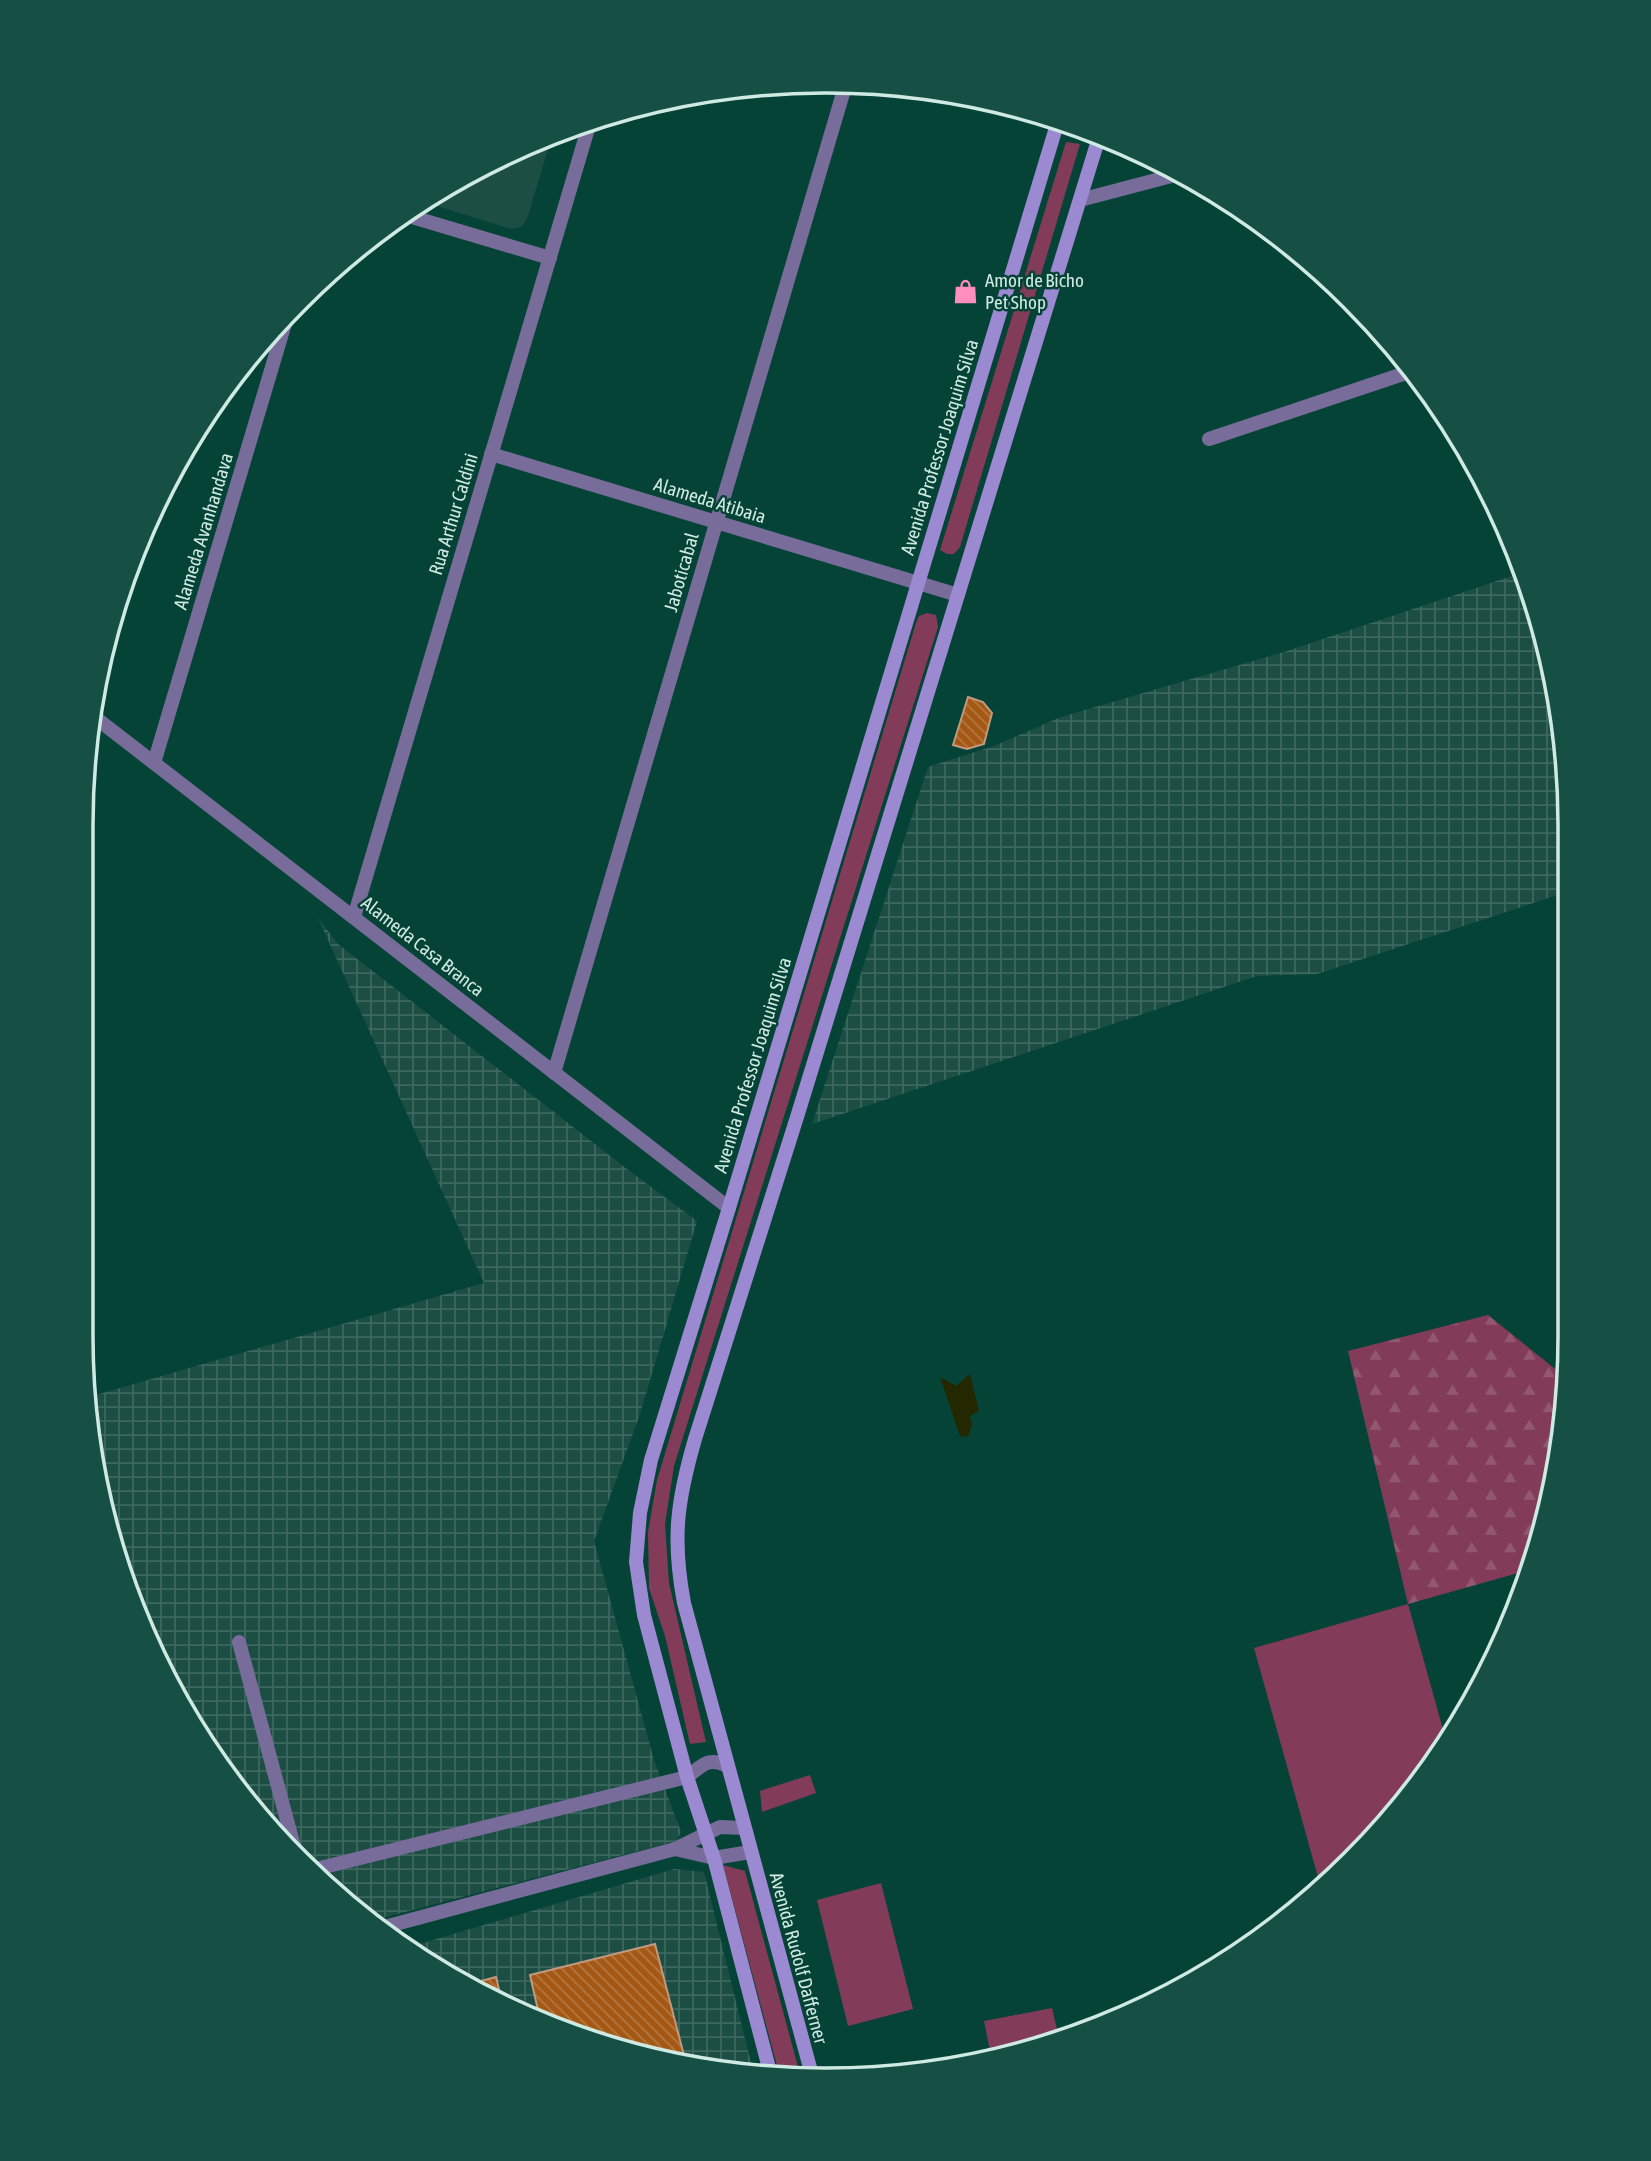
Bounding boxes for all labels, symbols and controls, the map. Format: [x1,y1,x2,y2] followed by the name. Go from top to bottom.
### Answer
[985,269,1084,313] place label: Amor de Bicho Pet Shop
[951,277,979,305] shop icon: Amor de Bicho Pet Shop
[896,337,982,557] street label: Avenida Professor Joaquim Silva
[169,450,237,612] street label: Alameda Avanhandava
[424,450,482,578] street label: Rua Arthur Caldini
[651,473,769,527] street label: Alameda Atibaia
[659,530,703,614] street label: Jaboticabal
[357,891,489,1001] street label: Alameda Casa Branca
[709,955,795,1175] street label: Avenida Professor Joaquim Silva
[766,1870,833,2046] street label: Avenida Rudolf Dafferner

